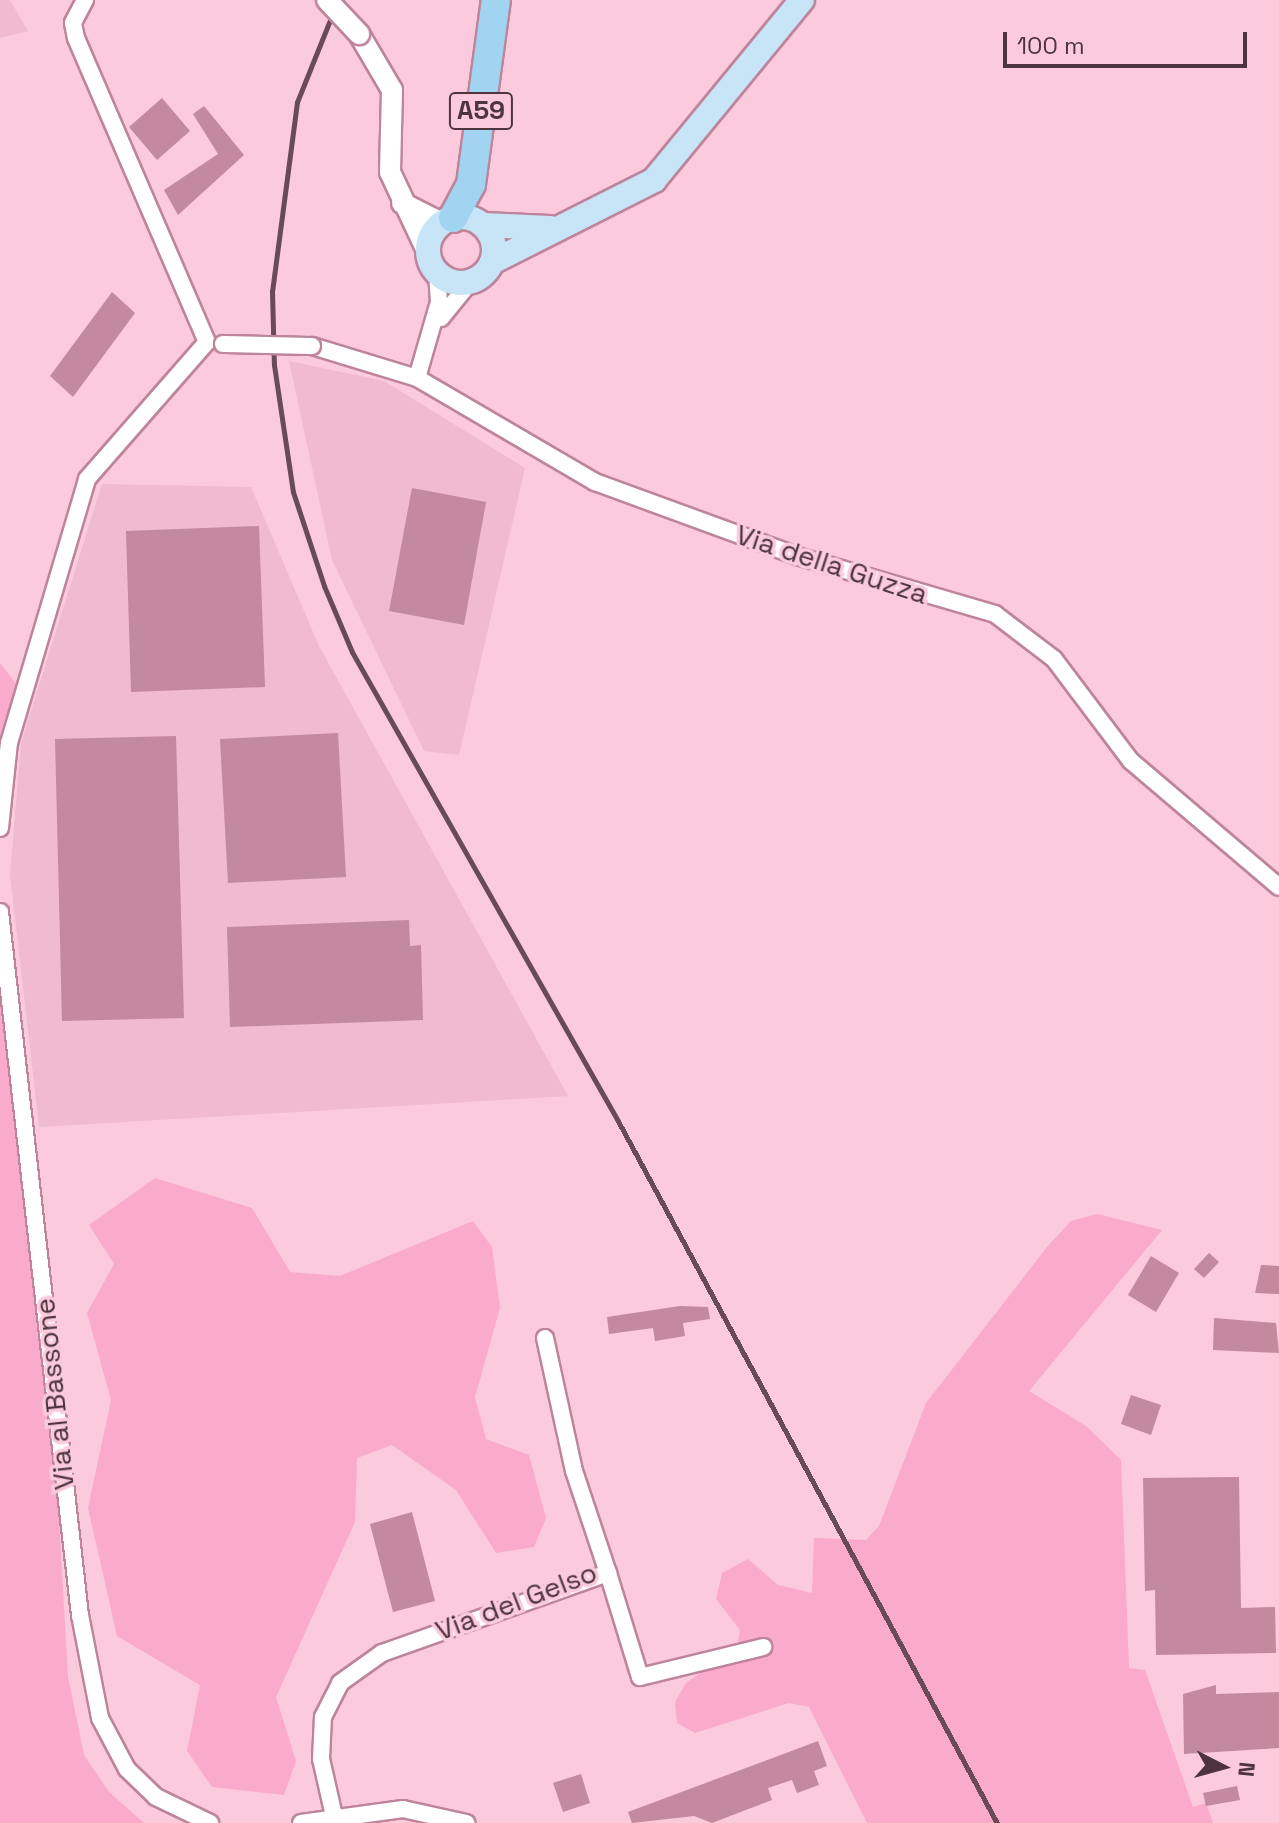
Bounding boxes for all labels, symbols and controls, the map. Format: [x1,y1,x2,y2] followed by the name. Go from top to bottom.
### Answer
[1007,16,1251,66] scale bar
[1017,30,1085,61] text: 100 m
[447,89,515,133] road number: A59
[732,517,932,611] street label: Via della Guzza
[27,1296,81,1492] street label: Via al Bassone
[431,1555,601,1647] street label: Via del Gelso
[1183,1727,1263,1807] north arrow
[1232,1761,1262,1778] text: N

